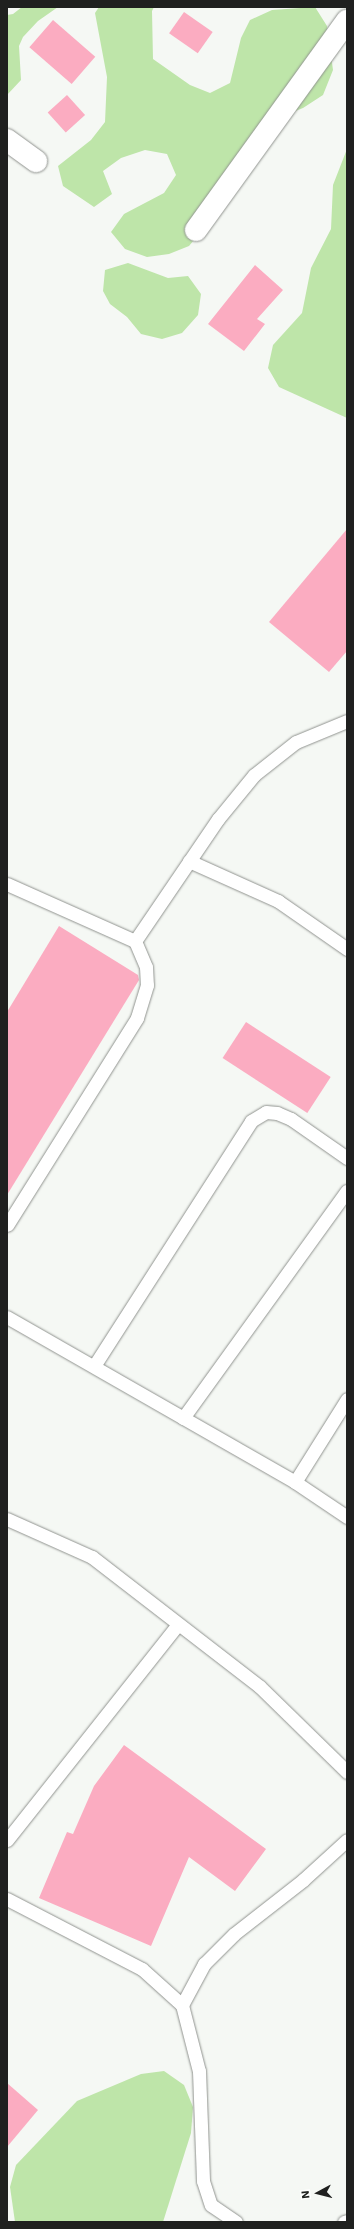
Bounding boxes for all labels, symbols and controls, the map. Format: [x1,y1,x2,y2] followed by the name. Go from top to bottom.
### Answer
[298,2173,338,2213] north arrow
[299,2190,313,2199] text: N

